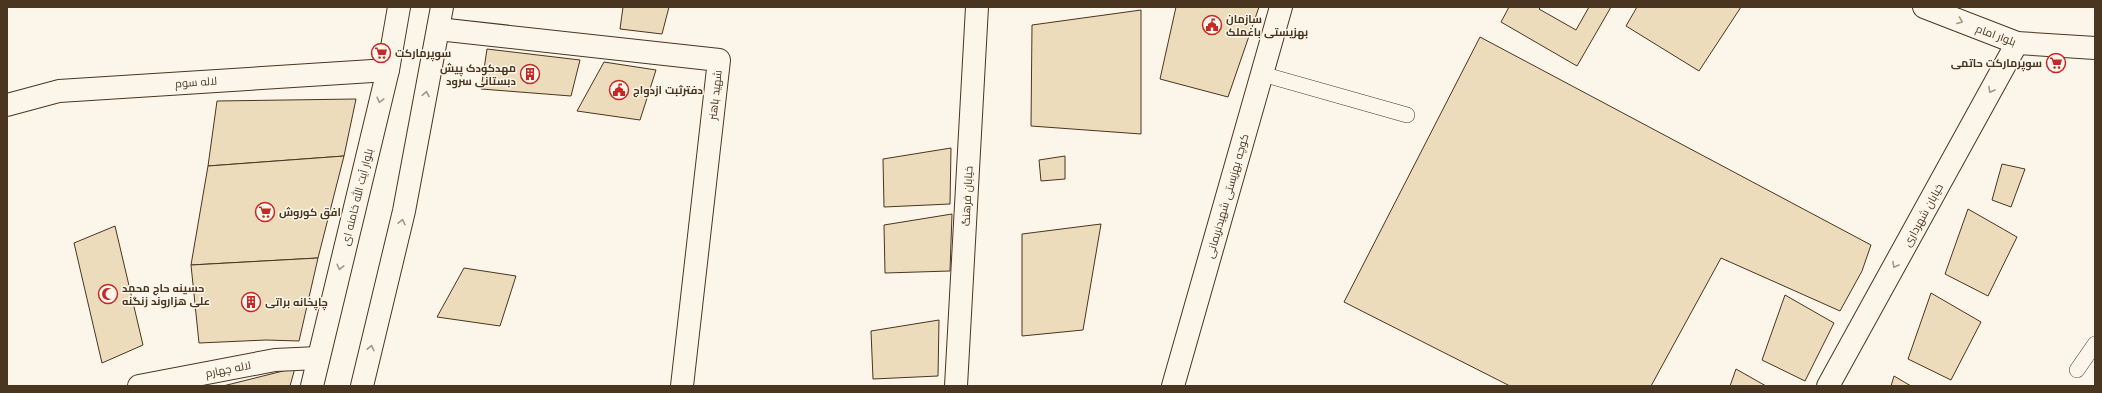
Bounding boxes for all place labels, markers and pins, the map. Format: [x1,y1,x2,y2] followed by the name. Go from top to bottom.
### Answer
[1226,12,1308,40] place label: سازمان بهزیستی باغملک
[1201,14,1223,36] public building icon: سازمان بهزیستی باغملک
[370,42,392,64] supermarket icon: سوپرمارکت
[395,46,451,62] place label: سوپرمارکت
[2045,52,2067,74] supermarket icon: سوپرمارکت حاتمی
[1951,56,2042,72] place label: سوپرمارکت حاتمی
[440,61,516,89] place label: مهدکودک پیش دبستانی سرود
[519,63,541,85] building icon: مهدکودک پیش دبستانی سرود
[608,79,630,101] public building icon: دفترثبت ازدواج
[633,83,703,98] place label: دفترثبت ازدواج
[254,201,276,223] supermarket icon: افق کوروش
[279,205,341,220] place label: افق کوروش
[122,281,210,309] place label: حسینه حاج محمد علی هزاروند زنگنه
[97,283,119,305] mosque icon: حسینه حاج محمد علی هزاروند زنگنه
[240,291,262,313] building icon: چاپخانه براتی
[265,295,328,311] place label: چاپخانه براتی

